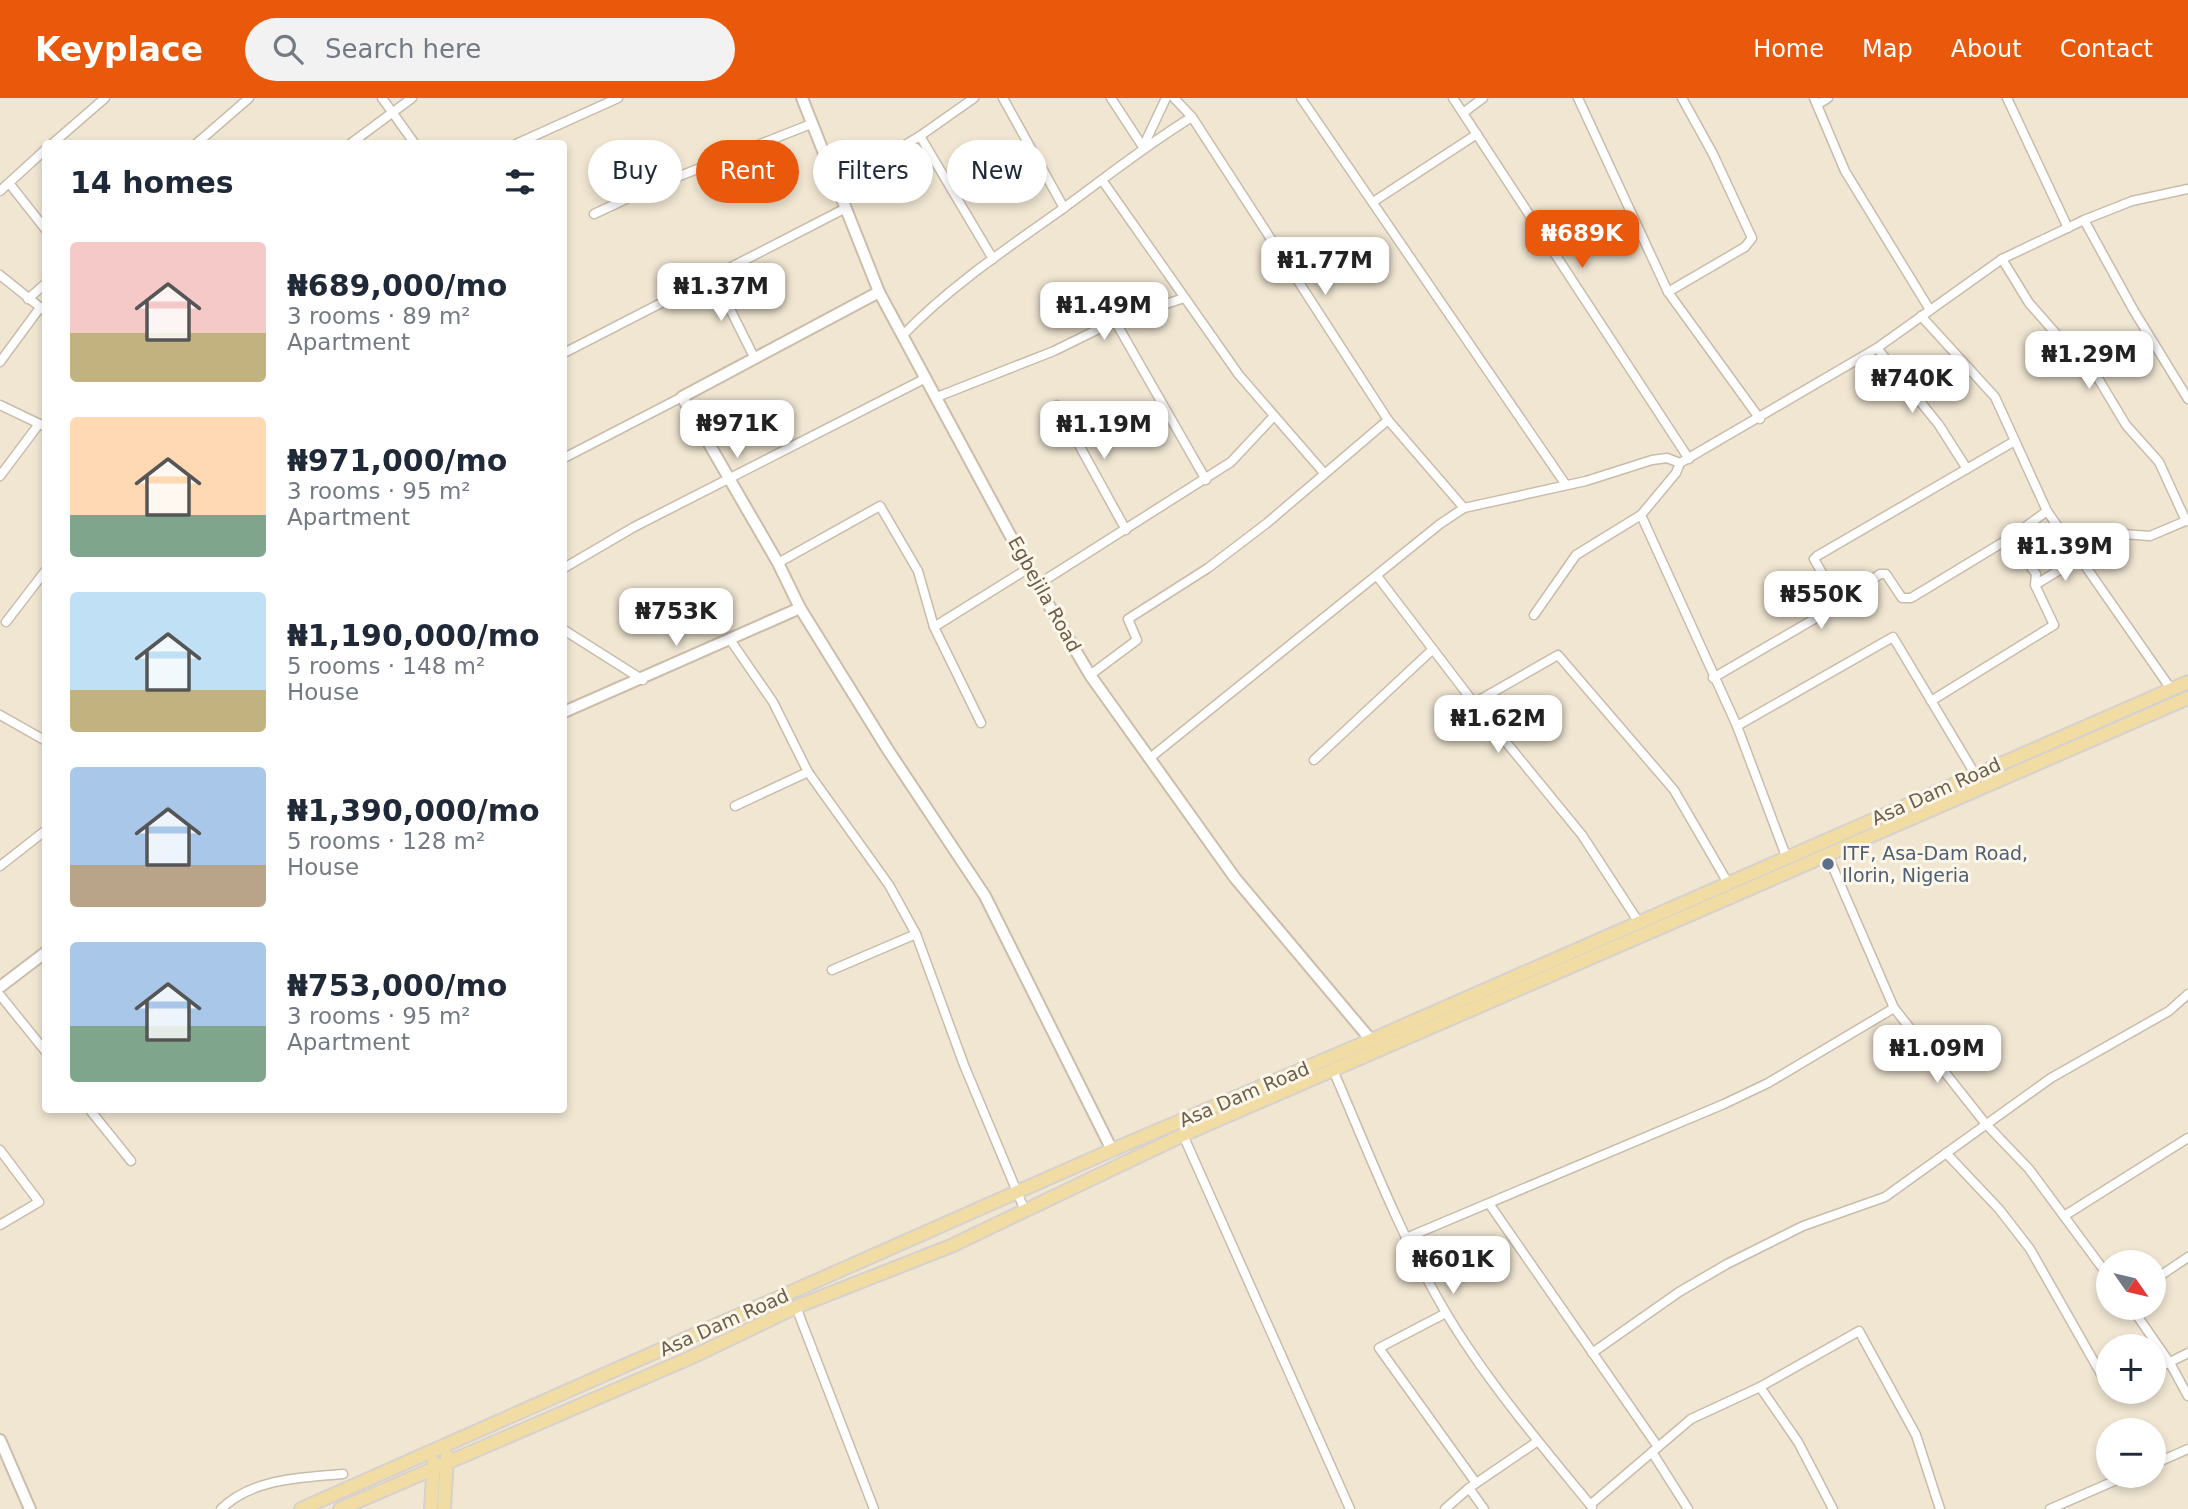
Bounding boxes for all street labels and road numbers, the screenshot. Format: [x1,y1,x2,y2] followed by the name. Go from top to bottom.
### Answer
[1004,532,1086,656] street label: Egbejila Road
[1868,753,2004,829] street label: Asa Dam Road
[1176,1057,1312,1131] street label: Asa Dam Road
[656,1284,792,1360] street label: Asa Dam Road

